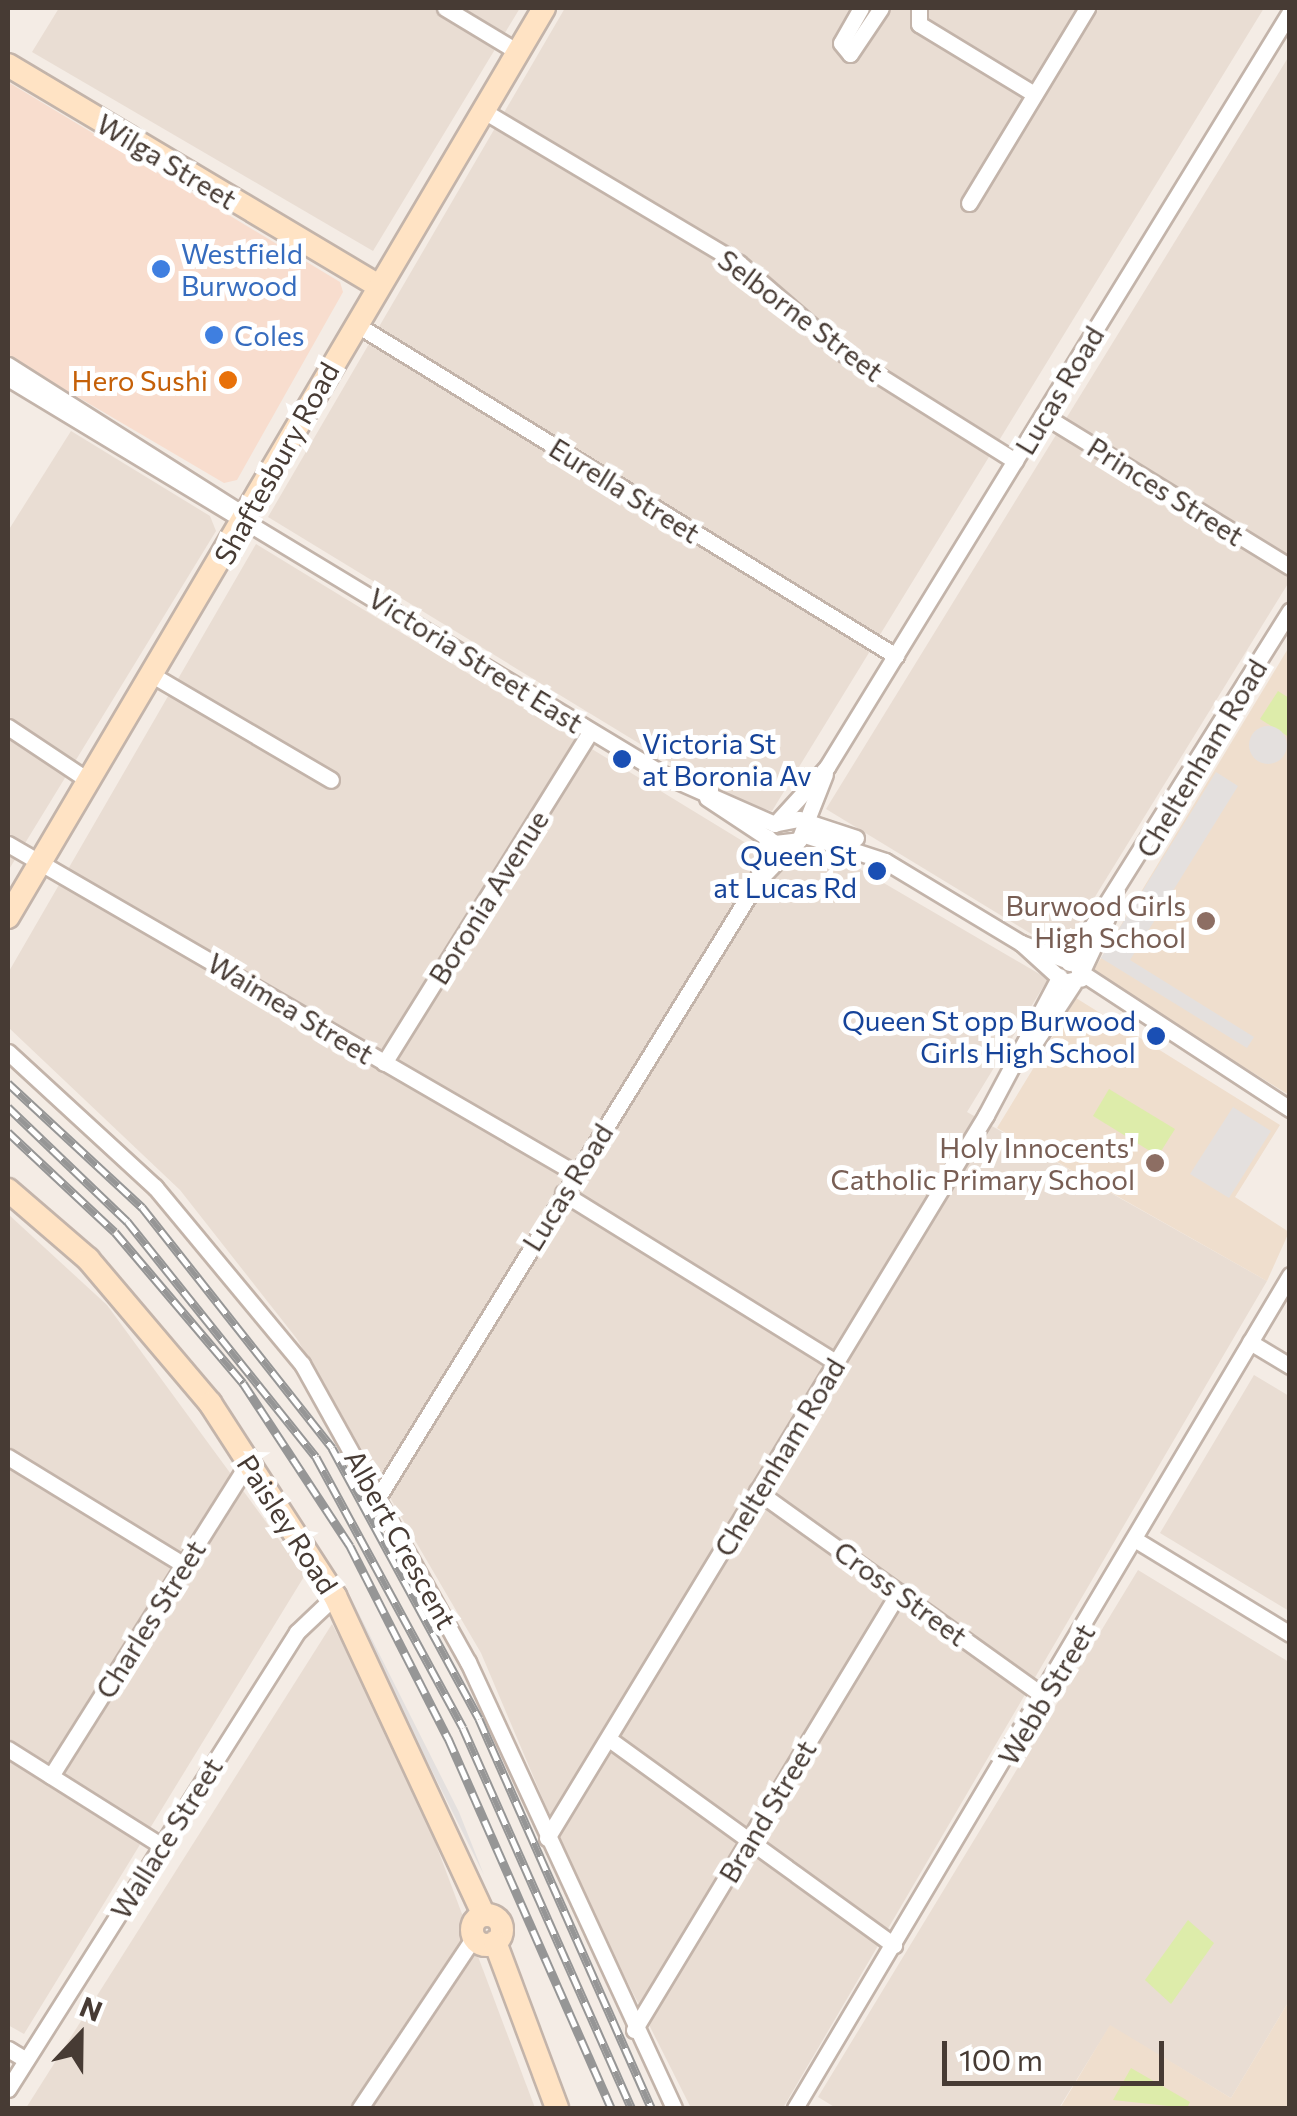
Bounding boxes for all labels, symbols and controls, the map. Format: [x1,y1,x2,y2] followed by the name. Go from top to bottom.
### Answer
[91,106,243,216] street label: Wilga Street
[181,236,303,302] place label: Westfield Burwood
[712,242,890,388] street label: Selborne Street
[150,258,172,280] marker: Westfield Burwood
[234,318,305,352] place label: Coles
[1008,320,1110,460] street label: Lucas Road
[203,324,225,346] marker: Coles
[207,356,345,570] street label: Shaftesbury Road
[71,363,208,397] place label: Hero Sushi
[217,369,239,391] marker: Hero Sushi
[544,430,706,550] street label: Eurella Street
[1082,430,1250,552] street label: Princes Street
[363,580,589,740] street label: Victoria Street East
[1129,653,1273,863] street label: Cheltenham Road
[642,726,812,792] place label: Victoria St at Boronia Av
[611,748,633,770] marker: Victoria St at Boronia Av
[421,804,555,990] street label: Boronia Avenue
[713,838,857,904] place label: Queen St at Lucas Rd
[866,860,888,882] marker: Queen St at Lucas Rd
[1005,888,1186,954] place label: Burwood Girls High School
[1195,910,1217,932] marker: Burwood Girls High School
[202,945,380,1071] street label: Waimea Street
[842,1003,1136,1069] place label: Queen St opp Burwood Girls High School
[1145,1025,1167,1047] marker: Queen St opp Burwood Girls High School
[515,1117,619,1257] street label: Lucas Road
[830,1130,1135,1196] place label: Holy Innocents' Catholic Primary School
[1144,1152,1166,1174] marker: Holy Innocents' Catholic Primary School
[707,1352,851,1562] street label: Cheltenham Road
[338,1444,464,1634] street label: Albert Crescent
[231,1448,345,1600] street label: Paisley Road
[828,1533,974,1653] street label: Cross Street
[88,1534,212,1704] street label: Charles Street
[991,1617,1101,1771] street label: Webb Street
[711,1734,823,1888] street label: Brand Street
[103,1751,229,1925] street label: Wallace Street
[30,1986,130,2086] north arrow
[75,1988,107,2028] text: N
[947,2021,1170,2083] scale bar
[959,2040,1043,2077] text: 100 m

